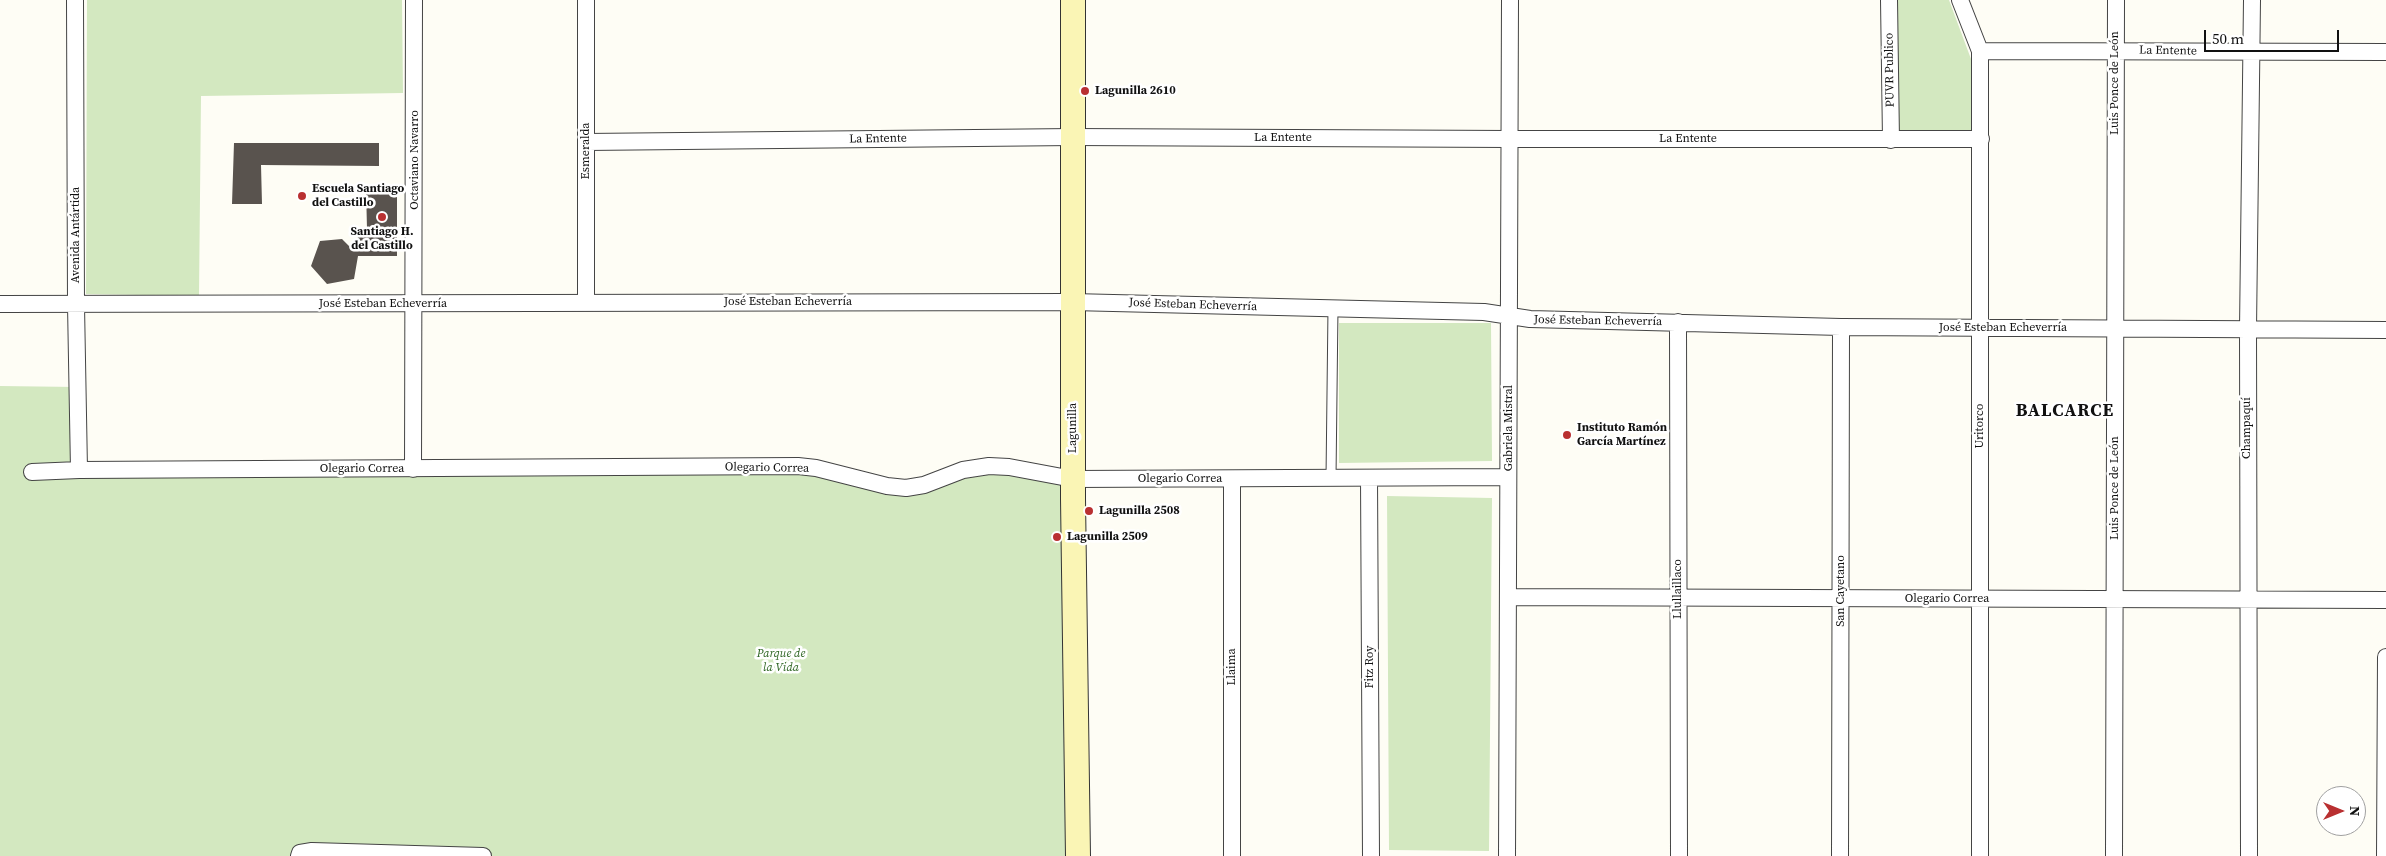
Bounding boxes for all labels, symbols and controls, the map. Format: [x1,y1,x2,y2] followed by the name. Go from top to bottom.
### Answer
[2206,20,2341,52] scale bar
[2212,28,2244,49] text: 50 m
[2108,31,2122,135] street label: Luis Ponce de León
[1882,33,1898,107] street label: PUVR Publico
[2139,43,2197,59] street label: La Entente
[1095,84,1176,98] place label: Lagunilla 2610
[1079,85,1091,97] marker: Lagunilla 2610
[408,110,422,210] street label: Octaviano Navarro
[579,123,593,179] street label: Esmeralda
[849,131,907,147] street label: La Entente
[1254,131,1312,145] street label: La Entente
[1659,132,1717,146] street label: La Entente
[312,182,404,210] place label: Escuela Santiago del Castillo
[69,187,83,283] street label: Avenida Antártida
[296,190,308,202] marker: Escuela Santiago del Castillo
[376,211,388,223] marker: Santiago H. del Castillo
[351,225,413,253] place label: Santiago H. del Castillo
[724,295,852,309] street label: José Esteban Echeverría
[1129,296,1257,314] street label: José Esteban Echeverría
[319,297,447,311] street label: José Esteban Echeverría
[1534,313,1662,329] street label: José Esteban Echeverría
[1939,321,2067,335] street label: José Esteban Echeverría
[1502,385,1516,471] street label: Gabriela Mistral
[2240,397,2254,459] street label: Champaquí
[2015,400,2115,422] district label: BALCARCE
[1066,403,1080,453] street label: Lagunilla
[1973,404,1987,448] street label: Uritorco
[1577,421,1667,449] place label: Instituto Ramón García Martínez
[1561,429,1573,441] marker: Instituto Ramón García Martínez
[2108,436,2122,540] street label: Luis Ponce de León
[725,460,809,476] street label: Olegario Correa
[320,462,404,476] street label: Olegario Correa
[1138,472,1222,486] street label: Olegario Correa
[1099,504,1180,518] place label: Lagunilla 2508
[1083,505,1095,517] marker: Lagunilla 2508
[1067,530,1148,544] place label: Lagunilla 2509
[1051,531,1063,543] marker: Lagunilla 2509
[1834,555,1848,627] street label: San Cayetano
[1671,559,1685,619] street label: Llullaillaco
[1905,592,1989,606] street label: Olegario Correa
[1363,646,1377,688] street label: Fitz Roy
[757,647,805,675] park label: Parque de la Vida
[1225,648,1239,686] street label: Llaima
[2316,786,2366,836] north arrow
[2345,806,2365,816] text: N

